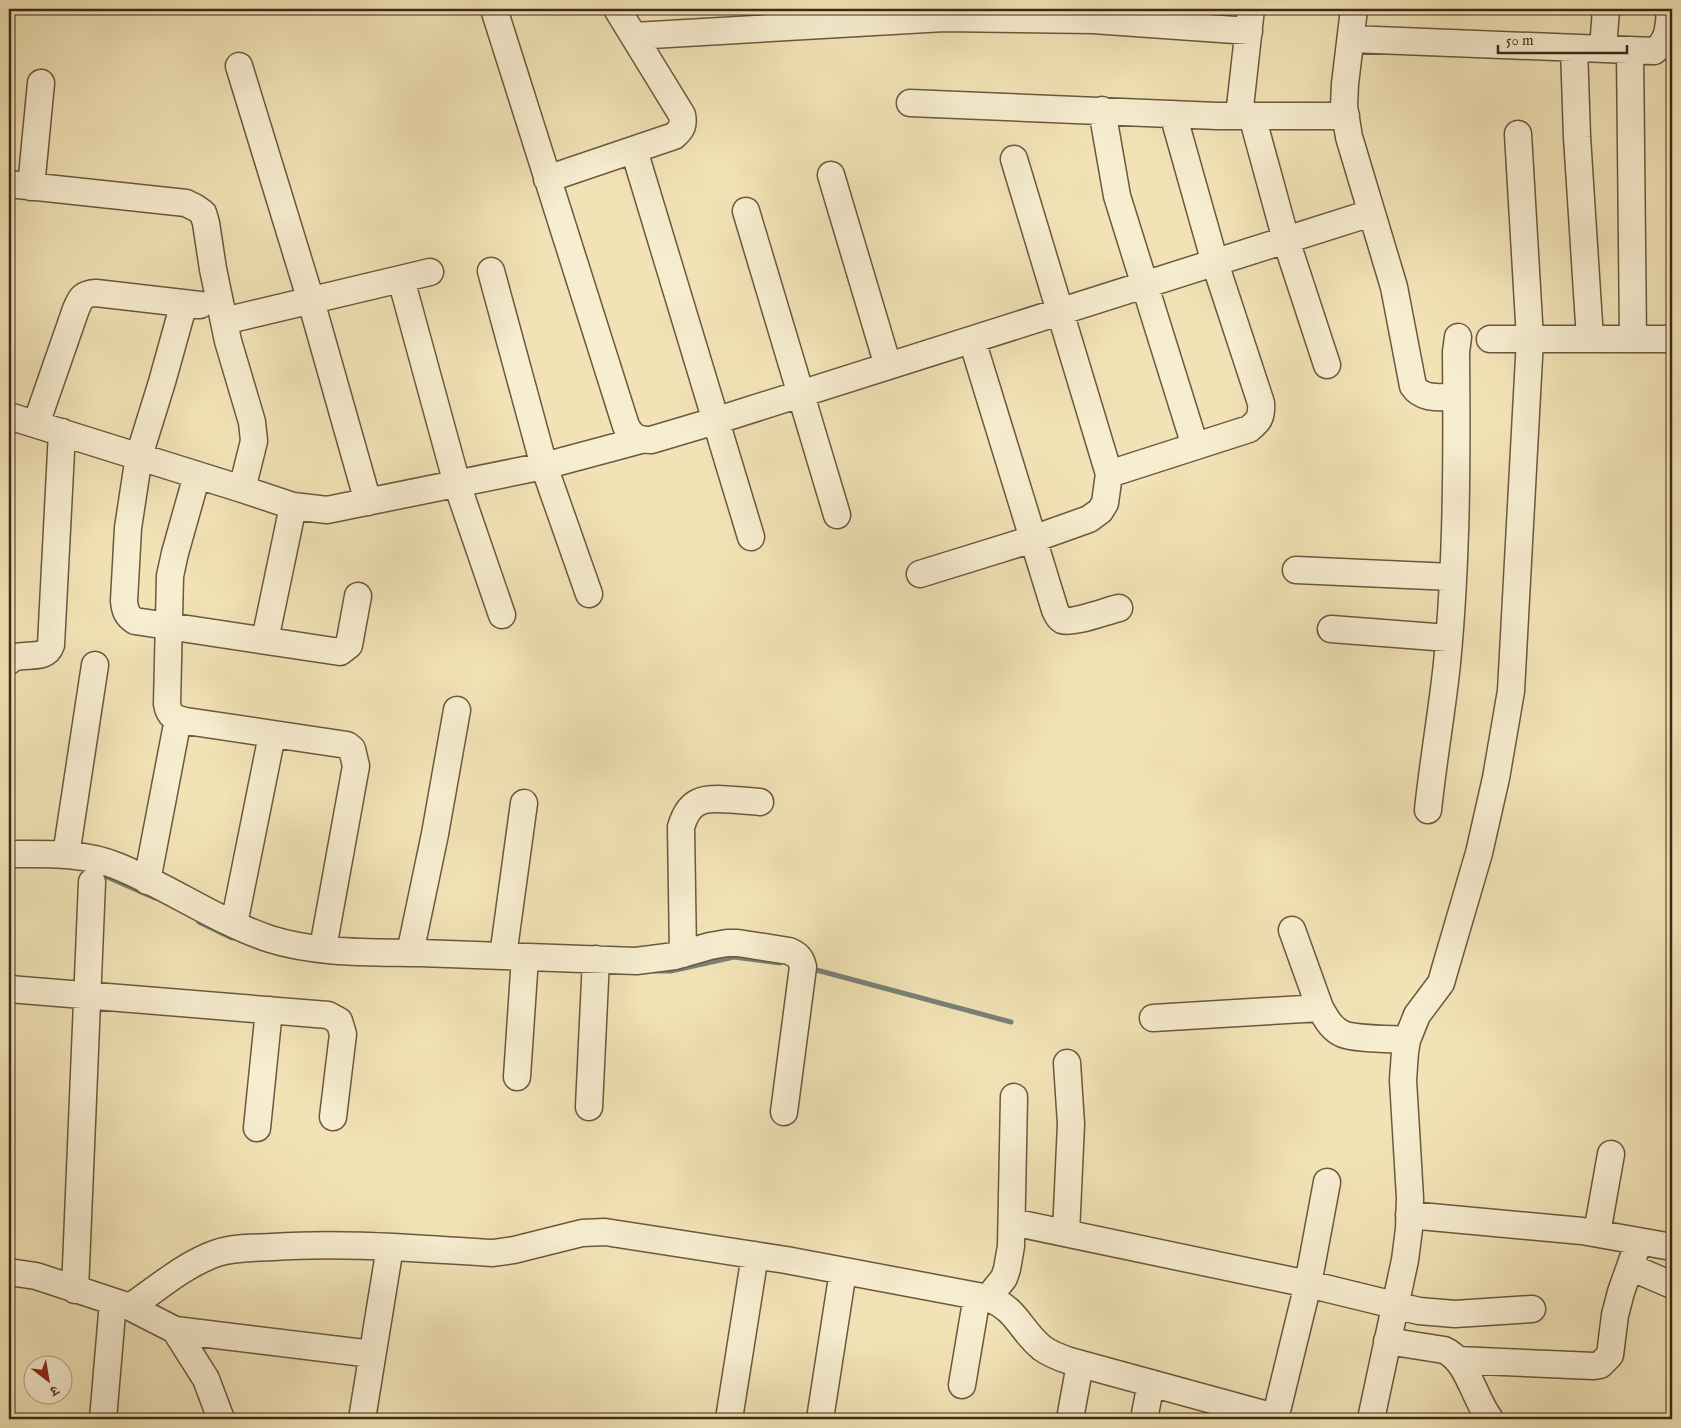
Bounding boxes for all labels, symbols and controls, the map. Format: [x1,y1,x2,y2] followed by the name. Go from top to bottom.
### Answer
[1498,22,1627,54] scale bar
[1506,31,1534,50] text: 50 m
[22,1356,72,1406] north arrow
[46,1380,63,1400] text: उ

